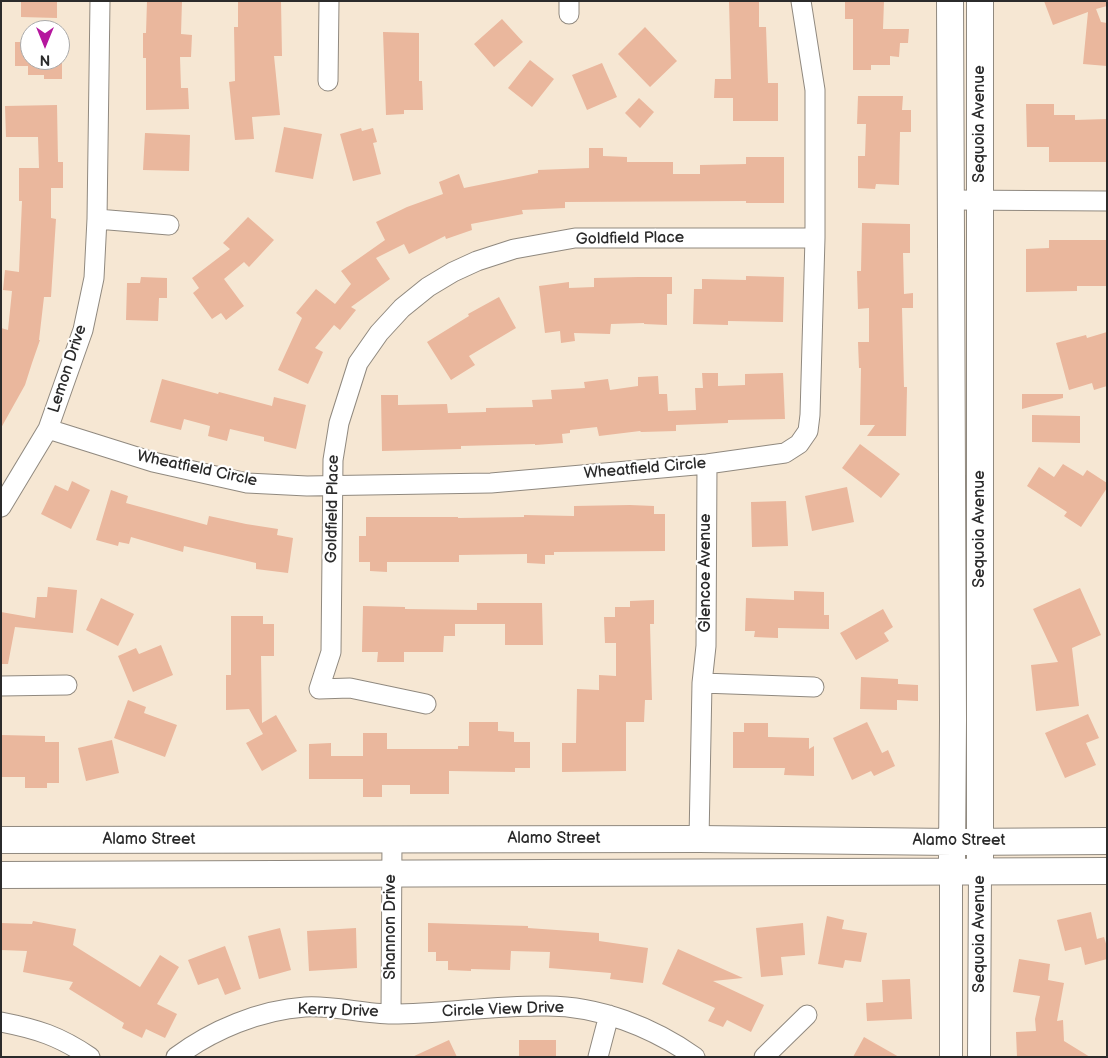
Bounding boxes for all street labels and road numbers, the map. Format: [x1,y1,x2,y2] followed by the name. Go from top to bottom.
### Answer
[970,65,990,183] street label: Sequoia Avenue
[576,228,684,250] street label: Goldfield Place
[45,323,91,415] street label: Lemon Drive
[135,447,259,491] street label: Wheatfield Circle
[583,454,707,484] street label: Wheatfield Circle
[322,455,344,563] street label: Goldfield Place
[970,470,990,588] street label: Sequoia Avenue
[696,513,716,633] street label: Glencoe Avenue
[508,829,600,849] street label: Alamo Street
[103,830,195,850] street label: Alamo Street
[913,831,1005,851] street label: Alamo Street
[381,874,401,980] street label: Shannon Drive
[970,875,990,993] street label: Sequoia Avenue
[442,998,564,1022] street label: Circle View Drive
[297,1000,379,1022] street label: Kerry Drive

